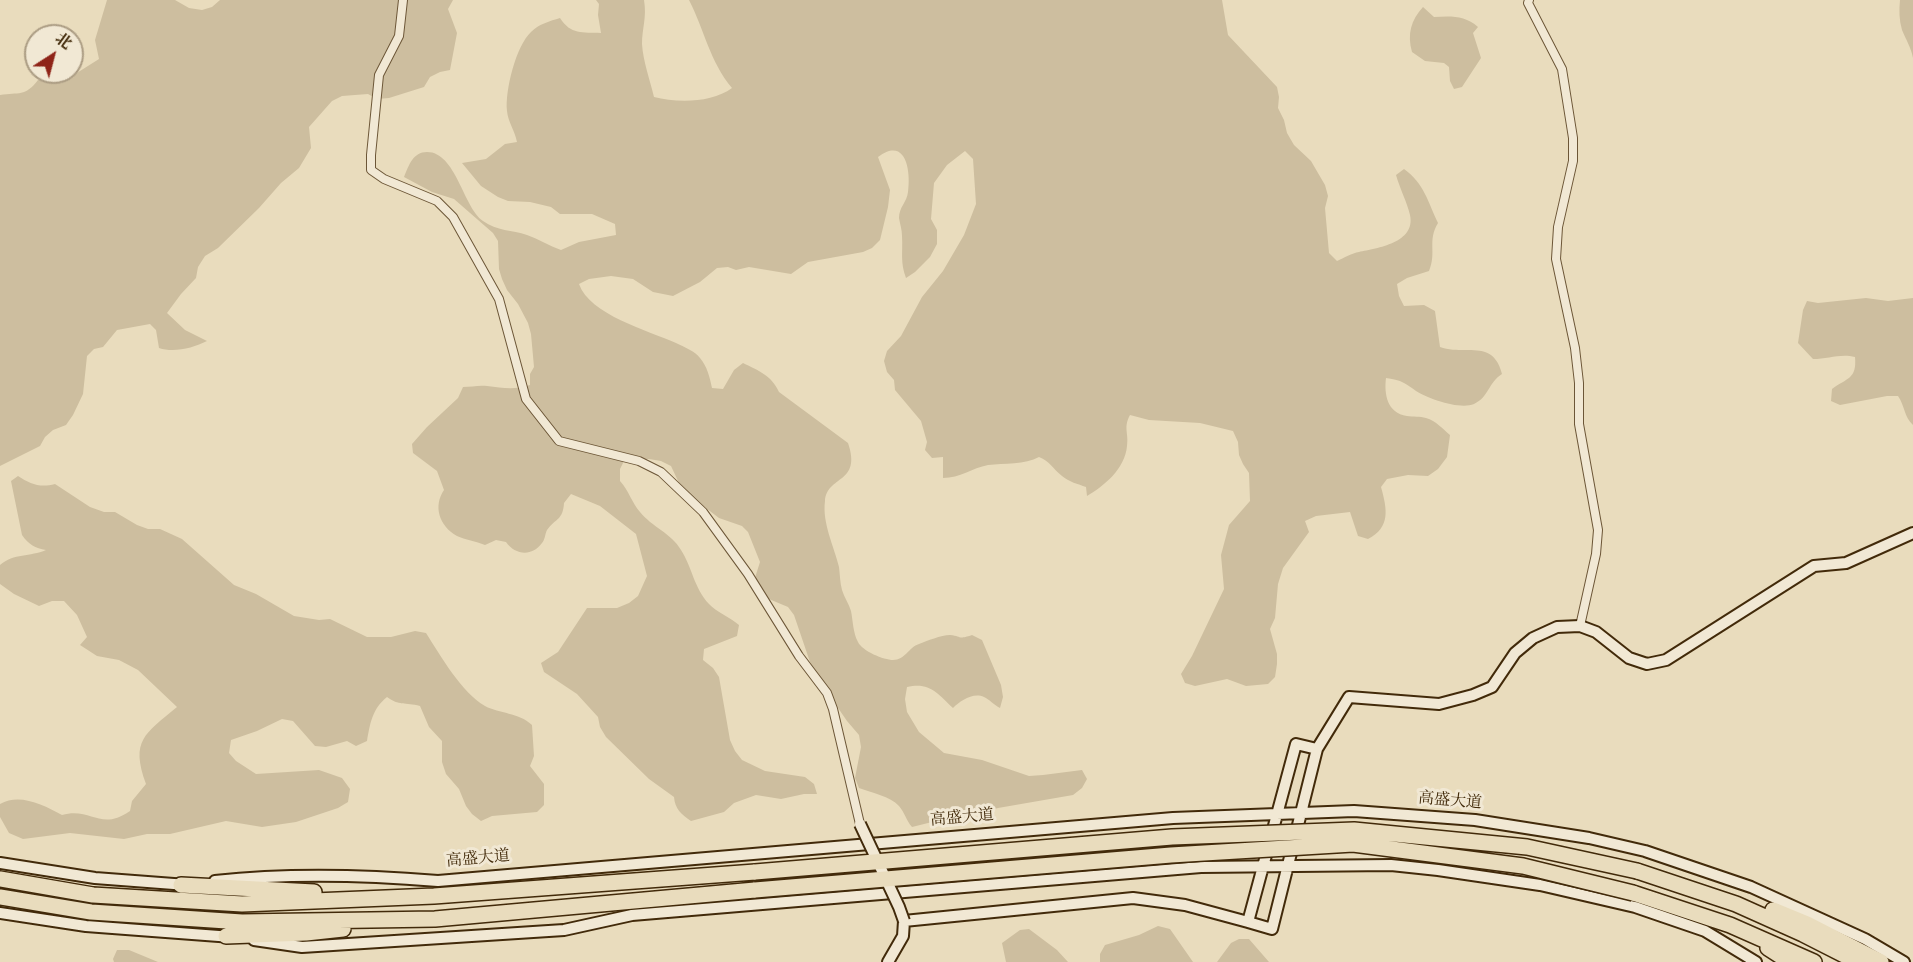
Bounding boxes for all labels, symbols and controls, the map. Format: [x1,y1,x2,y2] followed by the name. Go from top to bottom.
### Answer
[24,24,84,84] north arrow
[52,28,76,53] text: 北
[1417,789,1483,813] street label: 高盛大道
[929,806,995,830] street label: 高盛大道
[445,847,511,871] street label: 高盛大道

